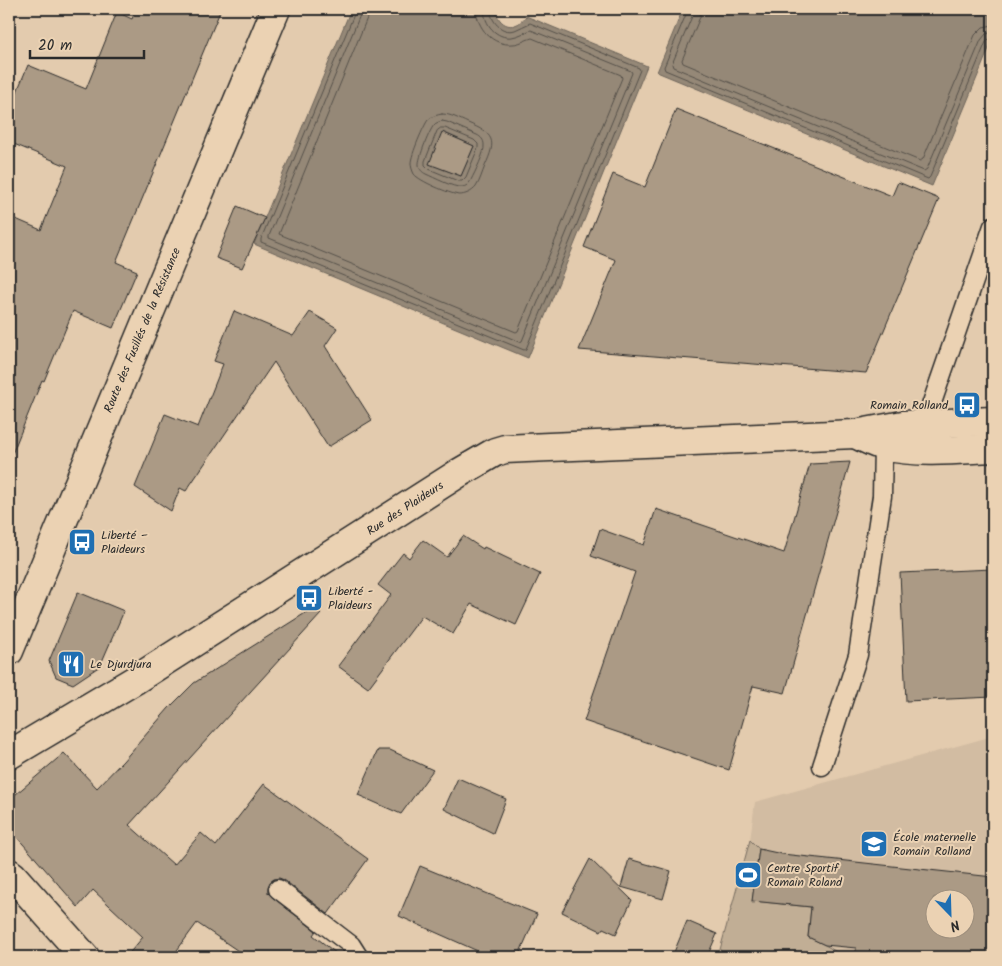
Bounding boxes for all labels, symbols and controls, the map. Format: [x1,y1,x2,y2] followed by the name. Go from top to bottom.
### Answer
[30,28,144,60] scale bar
[38,34,72,58] text: 20 m
[99,244,186,416] street label: Route des Fusillés de la Résistance
[952,390,982,420] bus stop icon: Romain Rolland
[870,396,949,415] place label: Romain Rolland
[363,476,448,540] street label: Rue des Plaideurs
[101,526,148,559] place label: Liberté – Plaideurs
[67,527,97,557] bus stop icon: Liberté – Plaideurs
[328,582,374,615] place label: Liberté - Plaideurs
[294,583,324,613] bus stop icon: Liberté - Plaideurs
[56,649,86,679] restaurant icon: Le Djurdjura
[90,655,152,674] place label: Le Djurdjura
[893,828,977,861] place label: École maternelle Romain Rolland
[859,829,889,859] school or university icon: École maternelle Romain Rolland
[767,859,843,892] place label: Centre Sportif Romain Roland
[733,860,763,890] sports icon: Centre Sportif Romain Roland
[924,888,974,938] north arrow
[946,913,963,937] text: N

